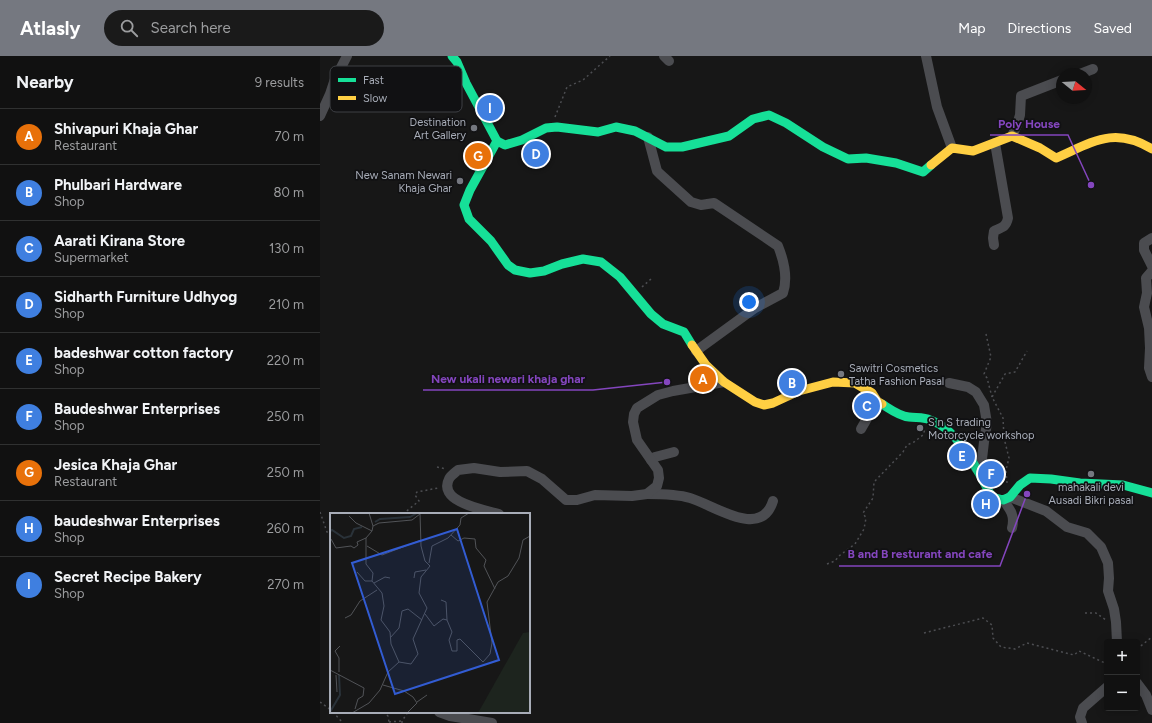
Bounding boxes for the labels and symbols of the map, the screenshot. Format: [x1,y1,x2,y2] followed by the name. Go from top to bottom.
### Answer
[330,66,462,112] legend
[1056,68,1092,104] north arrow
[363,74,384,87] text: Fast
[363,92,387,105] text: Slow
[477,93,503,123] pin: I
[990,111,1068,135] callout: Poly House
[410,116,466,142] place label: Destination Art Gallery
[998,117,1060,131] text: Poly House
[469,123,479,133] marker: Destination Art Gallery
[523,139,549,169] pin: D
[465,141,491,171] pin: G
[355,169,452,195] place label: New Sanam Newari Khaja Ghar
[455,176,465,186] marker: New Sanam Newari Khaja Ghar
[739,292,759,312] your location
[849,362,944,388] place label: Sawitri Cosmetics Tatha Fashion Pasal
[690,364,716,394] pin: A
[423,366,593,390] callout: New ukali newari khaja ghar
[779,368,805,398] pin: B
[836,369,846,379] marker: Sawitri Cosmetics Tatha Fashion Pasal
[431,372,586,386] text: New ukali newari khaja ghar
[854,391,880,421] pin: C
[928,416,1035,442] place label: S n S trading Motorcycle workshop
[915,423,925,433] marker: S n S trading Motorcycle workshop
[949,441,975,471] pin: E
[978,459,1004,489] pin: F
[1086,469,1096,479] marker: mahakali devi Ausadi Bikri pasal
[1049,481,1133,507] place label: mahakali devi Ausadi Bikri pasal
[973,489,999,519] pin: H
[330,513,530,713] inset map
[839,542,1000,566] callout: B and B resturant and cafe
[848,547,993,561] text: B and B resturant and cafe

